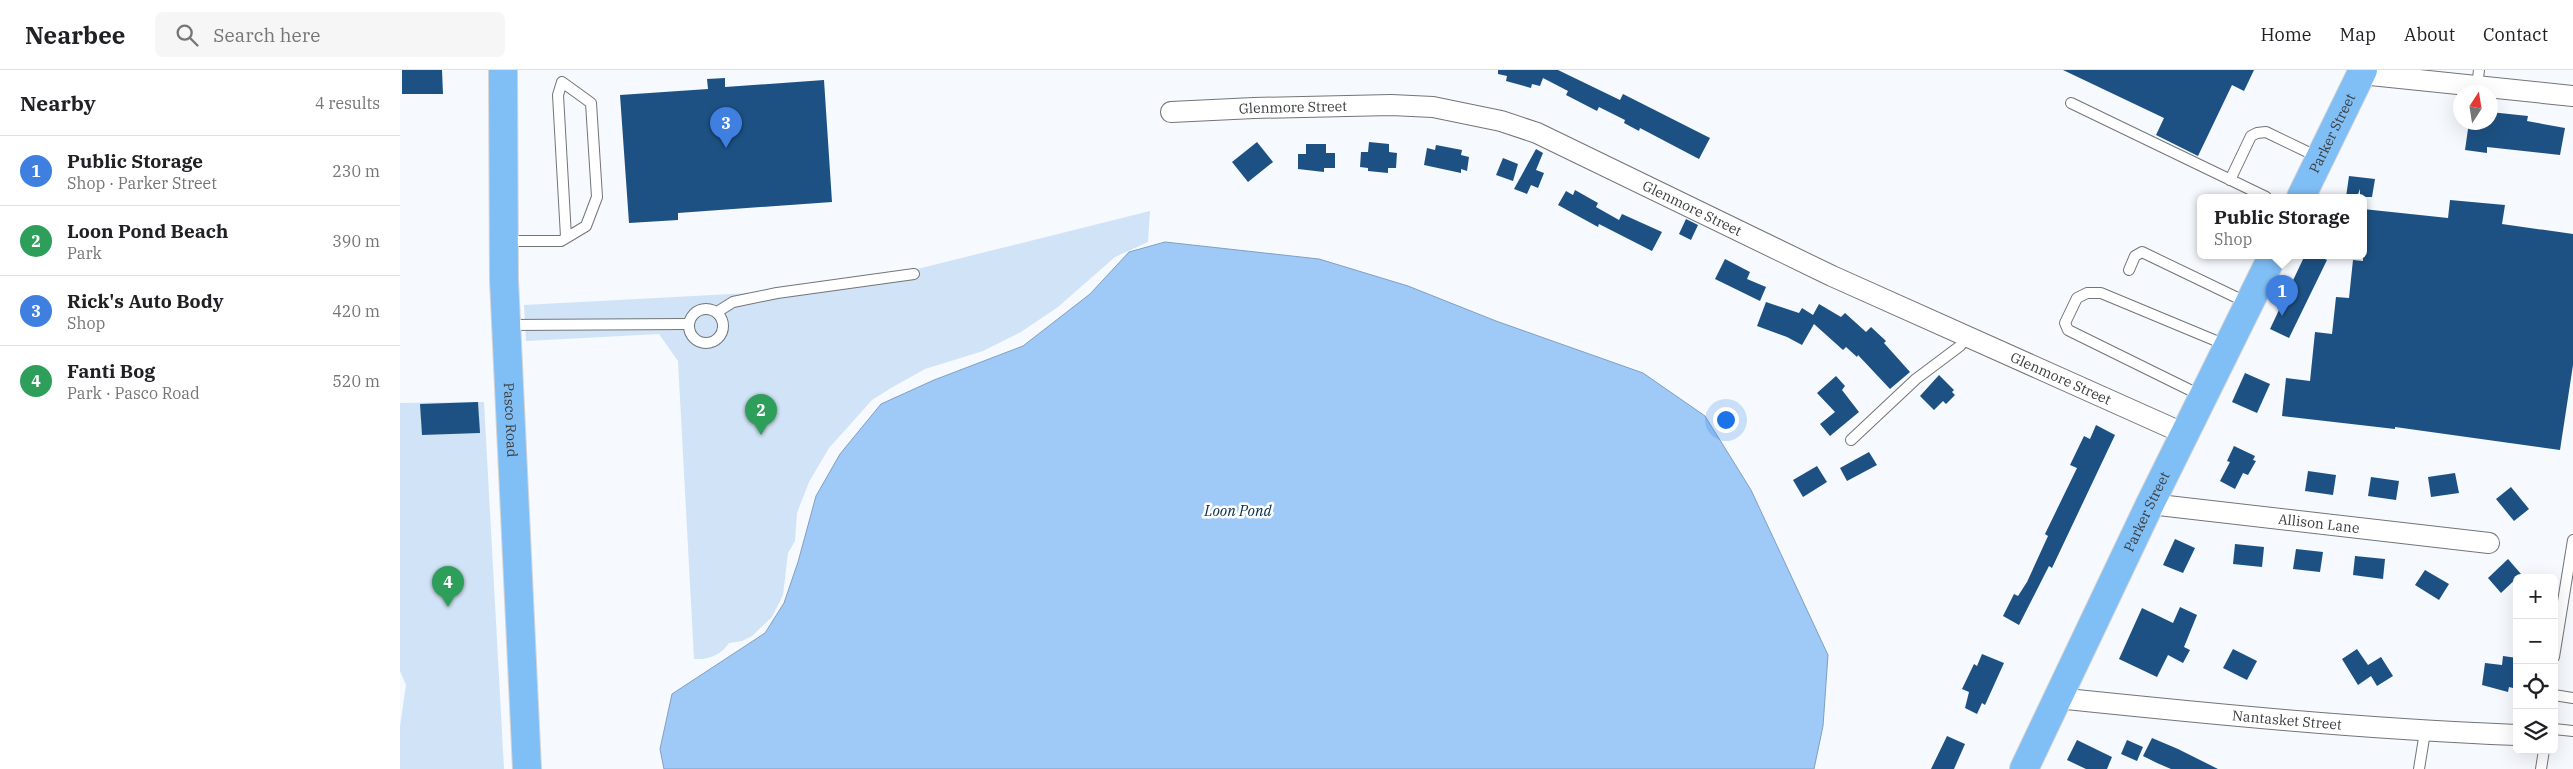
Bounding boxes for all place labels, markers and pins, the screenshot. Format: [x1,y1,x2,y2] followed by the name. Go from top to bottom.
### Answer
[710,107,742,148] pin: 3
[2266,275,2298,316] pin: 1
[745,394,777,435] pin: 2
[432,566,464,607] pin: 4

